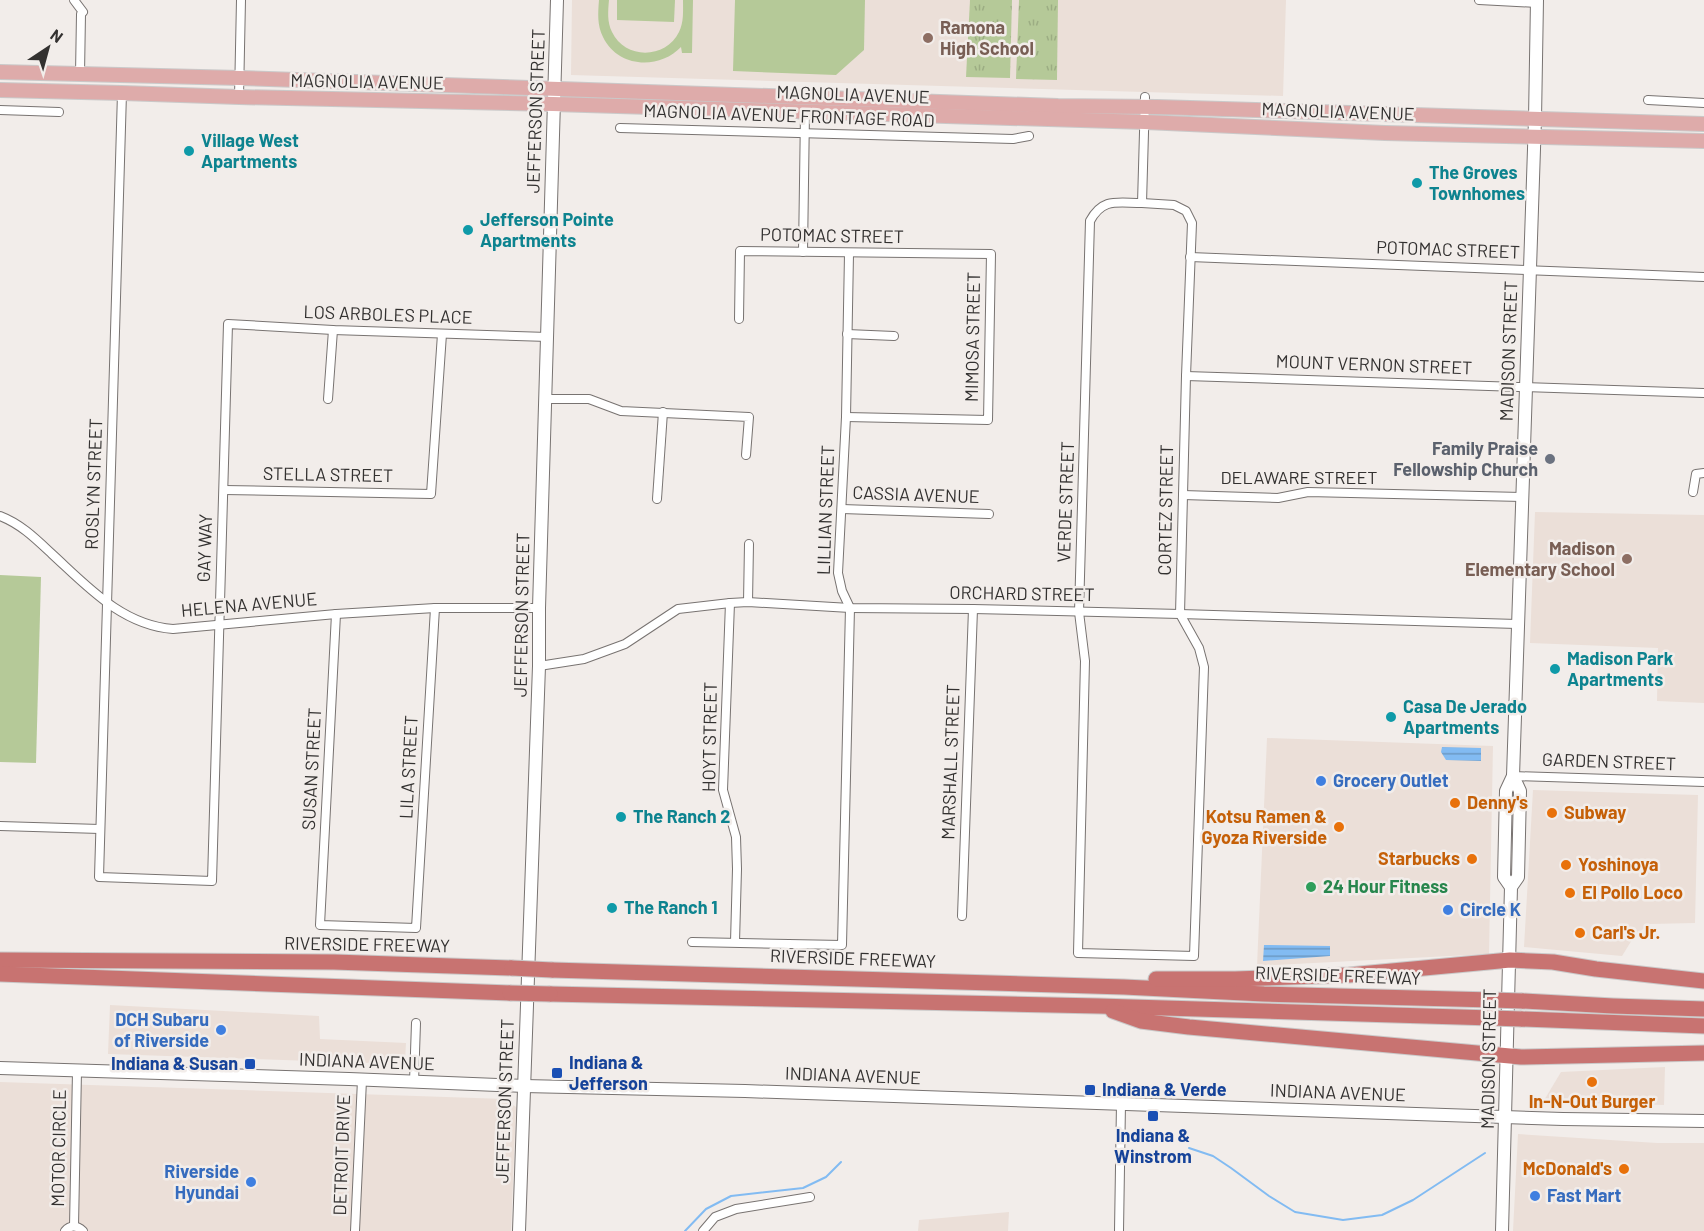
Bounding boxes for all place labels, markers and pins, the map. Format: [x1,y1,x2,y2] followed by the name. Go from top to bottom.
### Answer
[940,16,1034,59] place label: Ramona High School
[921,31,935,45] marker: Ramona High School
[201,129,299,172] place label: Village West Apartments
[182,144,196,158] marker: Village West Apartments
[1429,161,1525,204] place label: The Groves Townhomes
[1410,176,1424,190] marker: The Groves Townhomes
[480,208,614,251] place label: Jefferson Pointe Apartments
[461,223,475,237] marker: Jefferson Pointe Apartments
[1393,437,1538,480] place label: Family Praise Fellowship Church
[1543,452,1557,466] marker: Family Praise Fellowship Church
[1465,537,1615,580] place label: Madison Elementary School
[1620,552,1634,566] marker: Madison Elementary School
[1567,647,1674,690] place label: Madison Park Apartments
[1548,662,1562,676] marker: Madison Park Apartments
[1403,695,1527,738] place label: Casa De Jerado Apartments
[1384,710,1398,724] marker: Casa De Jerado Apartments
[1333,769,1449,791] place label: Grocery Outlet
[1314,774,1328,788] marker: Grocery Outlet
[1467,791,1528,813] place label: Denny's
[1448,796,1462,810] marker: Denny's
[1564,801,1626,823] place label: Subway
[633,805,730,827] place label: The Ranch 2
[1201,805,1327,848] place label: Kotsu Ramen & Gyoza Riverside
[1545,806,1559,820] marker: Subway
[614,810,628,824] marker: The Ranch 2
[1332,820,1346,834] marker: Kotsu Ramen & Gyoza Riverside
[1378,847,1460,869] place label: Starbucks
[1465,852,1479,866] marker: Starbucks
[1578,853,1659,875] place label: Yoshinoya
[1559,858,1573,872] marker: Yoshinoya
[1323,875,1448,897] place label: 24 Hour Fitness
[1304,880,1318,894] marker: 24 Hour Fitness
[1582,881,1683,903] place label: El Pollo Loco
[1563,886,1577,900] marker: El Pollo Loco
[624,896,718,918] place label: The Ranch 1
[1460,898,1521,920] place label: Circle K
[605,901,619,915] marker: The Ranch 1
[1441,903,1455,917] marker: Circle K
[1592,921,1660,943] place label: Carl's Jr.
[1573,926,1587,940] marker: Carl's Jr.
[114,1008,209,1051] place label: DCH Subaru of Riverside
[214,1023,228,1037] marker: DCH Subaru of Riverside
[569,1051,648,1094] place label: Indiana & Jefferson
[111,1052,238,1074] place label: Indiana & Susan
[243,1057,257,1071] marker: Indiana & Susan
[550,1066,564,1080] marker: Indiana & Jefferson
[1585,1075,1599,1089] marker: In-N-Out Burger
[1102,1078,1227,1100] place label: Indiana & Verde
[1083,1083,1097,1097] marker: Indiana & Verde
[1529,1090,1655,1112] place label: In-N-Out Burger
[1146,1109,1160,1123] marker: Indiana & Winstrom
[1114,1124,1192,1167] place label: Indiana & Winstrom
[1523,1157,1612,1179] place label: McDonald's
[164,1160,239,1203] place label: Riverside Hyundai
[1617,1162,1631,1176] marker: McDonald's
[244,1175,258,1189] marker: Riverside Hyundai
[1547,1184,1622,1206] place label: Fast Mart
[1528,1189,1542,1203] marker: Fast Mart

